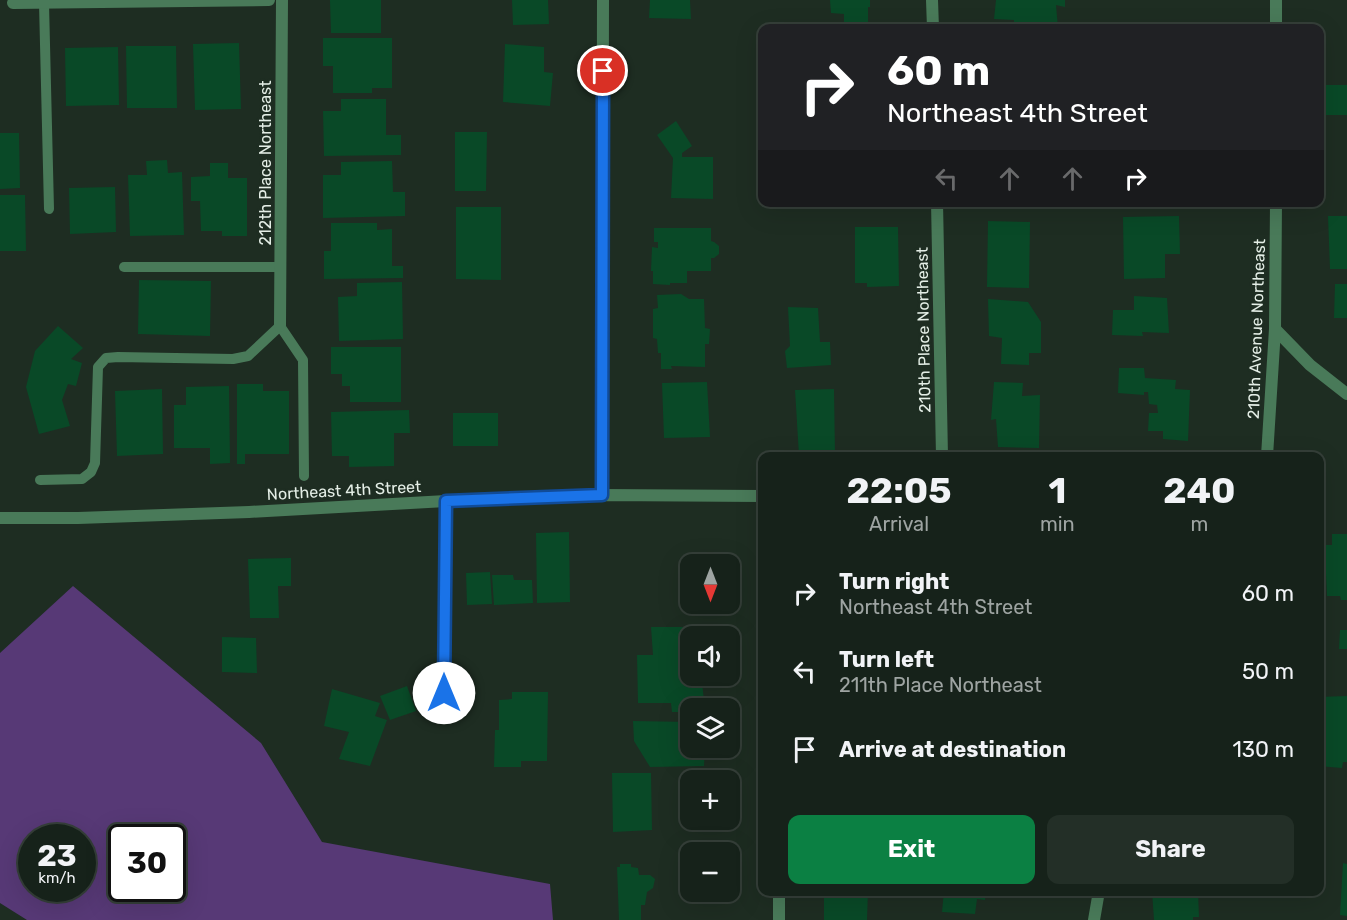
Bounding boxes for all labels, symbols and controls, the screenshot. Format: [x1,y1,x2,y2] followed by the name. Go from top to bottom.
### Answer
[577,45,628,96] pin
[887,46,990,96] text: 60 m
[788,48,866,126] icon: right
[586,54,619,87] icon: arrive
[256,81,275,245] street label: 212th Place Northeast
[887,97,1148,129] text: Northeast 4th Street
[930,162,963,195] icon: left
[993,162,1026,195] icon: ahead
[1056,162,1089,195] icon: ahead
[1119,162,1152,195] icon: right
[1244,239,1269,420] street label: 210th Avenue Northeast
[913,247,934,413] street label: 210th Place Northeast
[846,469,952,512] text: 22:05
[1048,469,1066,512] text: 1
[1163,469,1236,512] text: 240
[266,477,422,504] street label: Northeast 4th Street
[869,512,929,536] text: Arrival
[1040,512,1075,536] text: min
[1190,512,1208,536] text: m
[680,554,740,614] north arrow
[680,554,740,902] map controls
[839,568,949,595] text: Turn right
[788,577,821,610] icon: right
[1242,580,1294,607] text: 60 m
[839,595,1032,619] text: Northeast 4th Street
[680,626,740,686] button: sound
[839,646,934,673] text: Turn left
[788,655,821,688] icon: left
[1242,658,1294,685] text: 50 m
[412,661,476,725] position arrow
[839,673,1042,697] text: 211th Place Northeast
[680,698,740,758] button: layers
[788,733,821,766] icon: arrive
[839,736,1066,763] text: Arrive at destination
[1232,736,1294,763] text: 130 m
[680,770,740,830] button: +
[788,815,1035,884] button: Exit
[1047,815,1294,884] button: Share
[108,824,186,902] speed limit sign: 30
[37,838,77,874] text: 23
[680,842,740,902] button: −
[38,869,76,887] text: km/h

